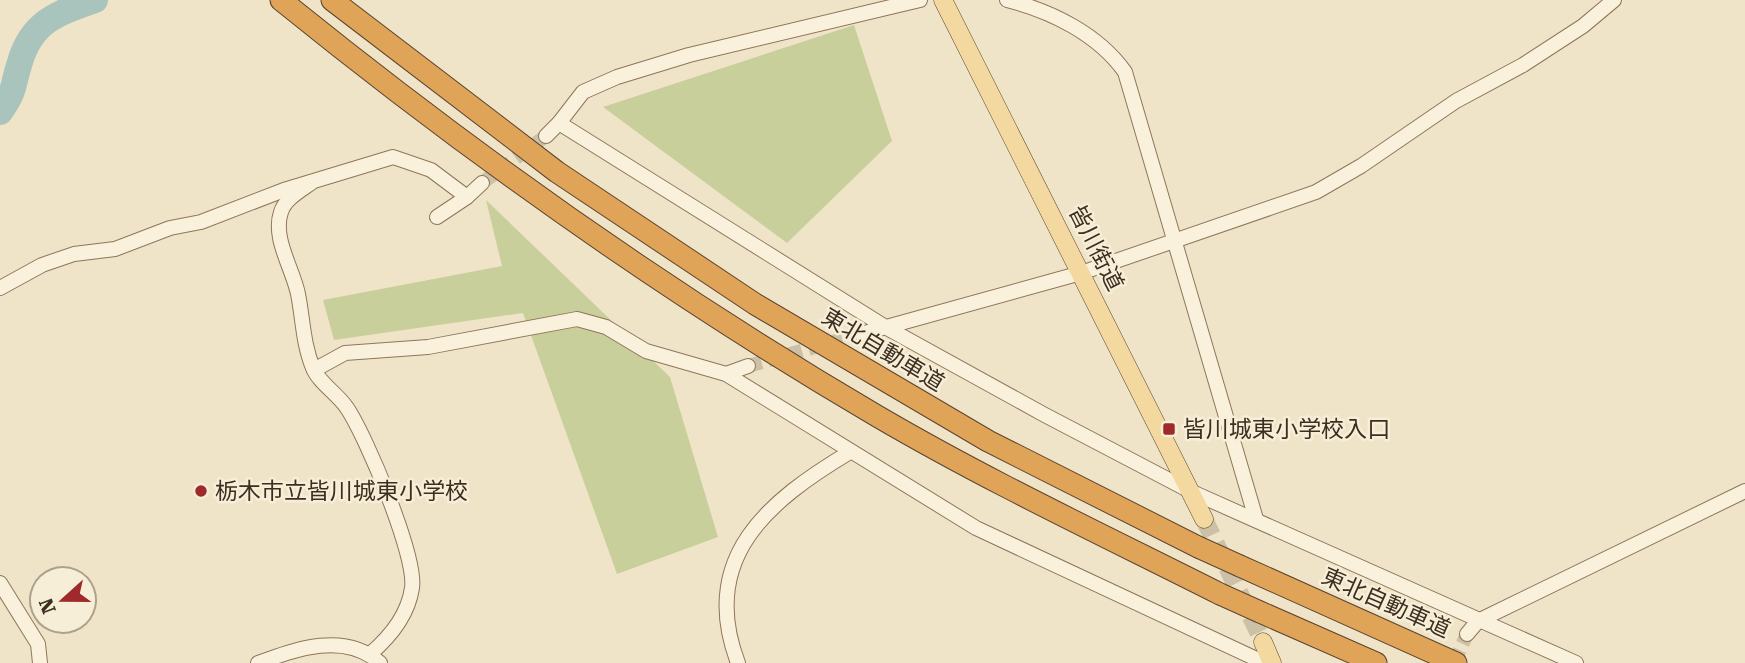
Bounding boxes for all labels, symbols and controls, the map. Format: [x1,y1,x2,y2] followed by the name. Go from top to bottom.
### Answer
[1063,201,1129,295] street label: 皆川街道
[817,303,949,397] street label: 東北自動車道
[1183,416,1390,443] place label: 皆川城東小学校入口
[1161,421,1177,437] marker: 皆川城東小学校入口
[215,478,468,505] place label: 栃木市立皆川城東小学校
[193,483,209,499] marker: 栃木市立皆川城東小学校
[1317,563,1455,643] street label: 東北自動車道
[28,565,98,635] north arrow
[34,595,61,617] text: N

